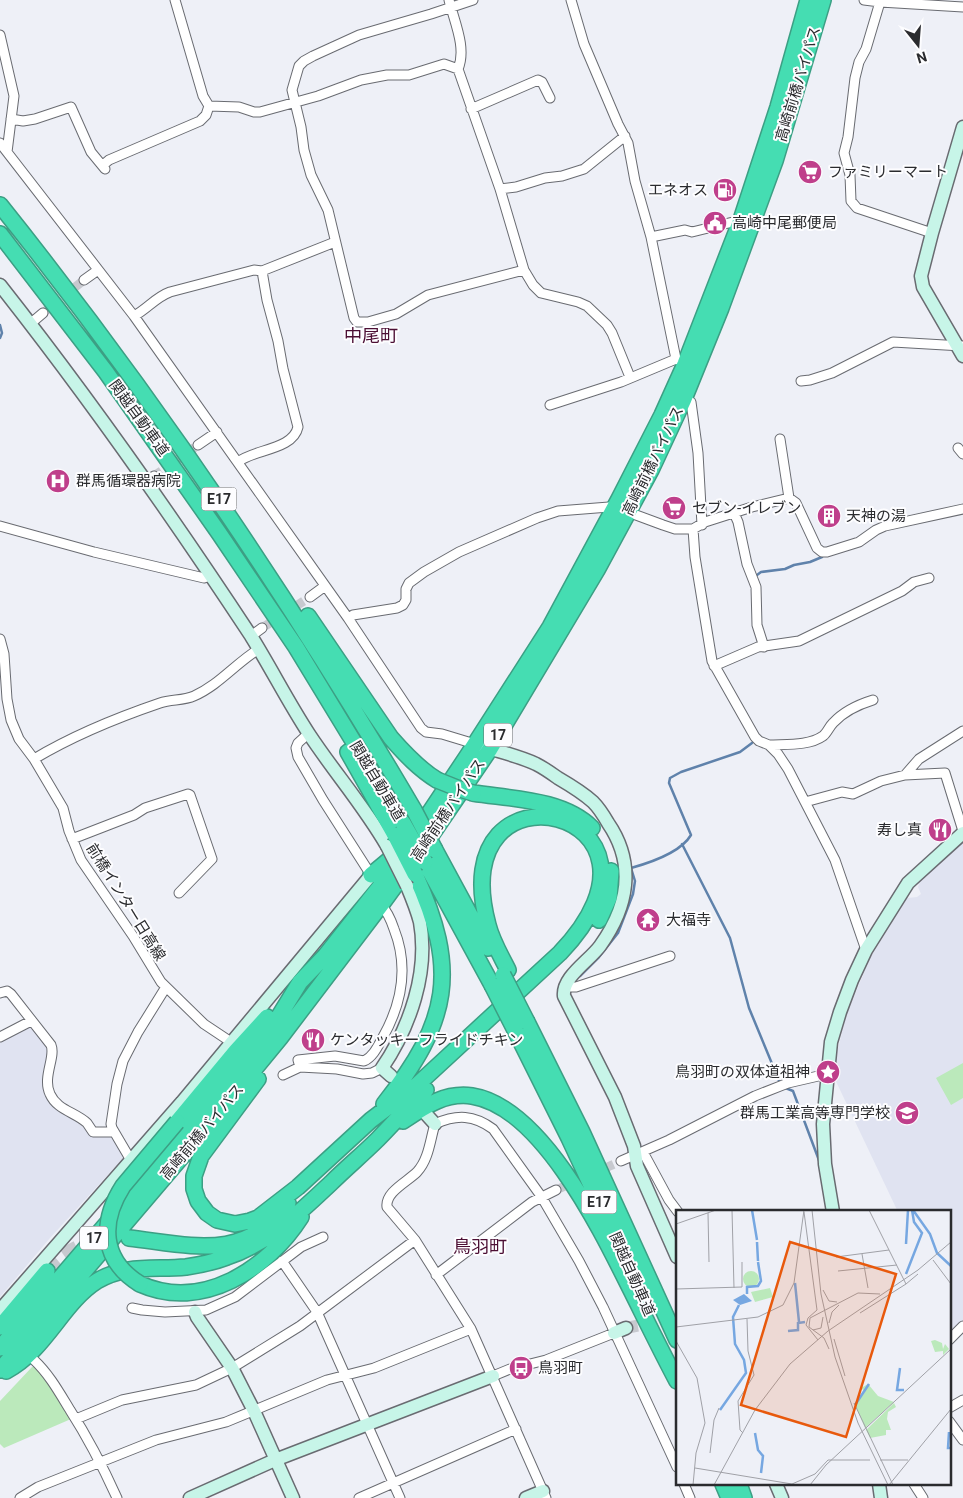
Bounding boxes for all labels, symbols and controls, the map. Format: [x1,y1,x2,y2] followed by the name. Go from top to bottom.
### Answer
[893,20,943,70] north arrow
[772,24,824,144] street label: 高崎前橋バイパス
[915,48,929,67] text: N
[797,159,823,185] supermarket icon: ファミリーマート
[828,163,948,181] place label: ファミリーマート
[712,177,738,203] fuel station icon: エネオス
[648,181,708,199] place label: エネオス
[702,210,728,236] public building icon: 高崎中尾郵便局
[732,214,837,232] place label: 高崎中尾郵便局
[344,325,398,346] district label: 中尾町
[105,376,173,460] street label: 関越自動車道
[619,403,687,519] street label: 高崎前橋バイパス
[45,468,71,494] hospital icon: 群馬循環器病院
[76,472,181,490] place label: 群馬循環器病院
[202,488,236,510] road number: E17
[661,495,687,521] supermarket icon: セブン-イレブン
[692,499,801,517] place label: セブン-イレブン
[816,503,842,529] building icon: 天神の湯
[846,507,906,525] place label: 天神の湯
[484,724,512,746] road number: 17
[346,738,408,824] street label: 関越自動車道
[407,755,489,865] street label: 高崎前橋バイパス
[927,817,953,843] restaurant icon: 寿し真
[877,821,922,839] place label: 寿し真
[83,840,169,964] street label: 前橋インター日高線
[635,907,661,933] temple icon: 大福寺
[666,911,711,929] place label: 大福寺
[300,1027,326,1053] restaurant icon: ケンタッキーフライドチキン
[330,1031,523,1049] place label: ケンタッキーフライドチキン
[815,1059,841,1085] place icon: 鳥羽町の双体道祖神
[675,1063,810,1081] place label: 鳥羽町の双体道祖神
[157,1080,247,1184] street label: 高崎前橋バイパス
[894,1100,920,1126] school or university icon: 群馬工業高等専門学校
[740,1104,890,1122] place label: 群馬工業高等専門学校
[582,1190,616,1214] road number: E17
[676,1210,950,1486] inset map
[80,1226,108,1250] road number: 17
[605,1229,659,1319] street label: 関越自動車道
[453,1236,507,1257] district label: 鳥羽町
[508,1355,534,1381] bus stop icon: 鳥羽町
[538,1359,583,1377] place label: 鳥羽町

